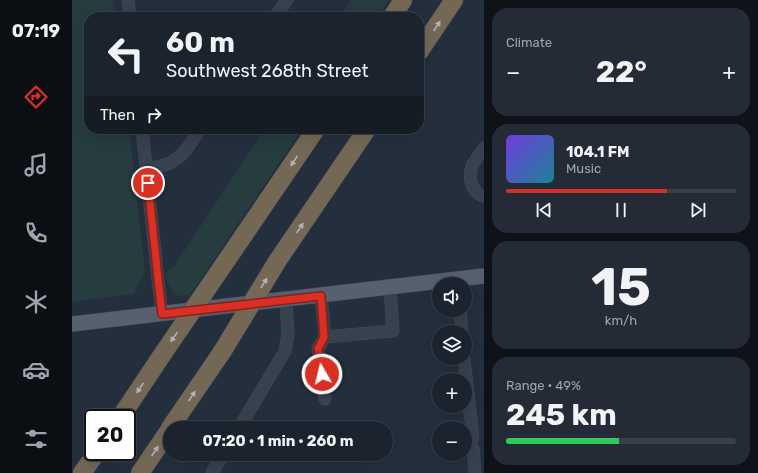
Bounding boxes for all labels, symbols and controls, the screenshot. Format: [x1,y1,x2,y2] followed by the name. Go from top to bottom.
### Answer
[12,20,60,42] text: 07:19
[433,21,441,31] one-way arrow
[166,26,235,59] text: 60 m
[100,28,152,80] icon: left
[506,35,552,50] text: Climate
[596,54,647,90] text: 22°
[506,59,520,86] text: −
[722,59,736,86] text: +
[166,60,368,82] text: Southwest 268th Street
[22,83,50,111] icon: directions
[143,104,165,126] icon: right
[100,106,135,124] text: Then
[566,143,629,161] text: 104.1 FM
[22,151,50,179] icon: music
[290,156,298,167] one-way arrow
[566,161,601,176] text: Music
[131,166,165,200] pin
[137,172,159,194] icon: arrive
[533,199,555,221] icon: previous
[610,199,632,221] icon: pause
[687,199,709,221] icon: next
[22,219,50,247] icon: phone
[296,223,304,233] one-way arrow
[591,256,651,318] text: 15
[260,277,267,289] one-way arrow
[432,277,472,461] map controls
[432,277,472,317] button: sound
[22,288,50,316] icon: climate
[605,313,637,328] text: km/h
[432,325,472,365] button: layers
[170,332,178,342] one-way arrow
[301,353,343,395] position arrow
[22,356,50,384] icon: car
[432,373,472,413] button: +
[506,378,581,393] text: Range · 49%
[136,383,144,393] one-way arrow
[188,390,196,401] one-way arrow
[506,397,617,433] text: 245 km
[84,409,136,461] speed limit sign: 20
[432,421,472,461] button: −
[22,425,50,453] icon: filters
[203,432,353,450] text: 07:20 · 1 min · 260 m
[151,446,159,456] one-way arrow

